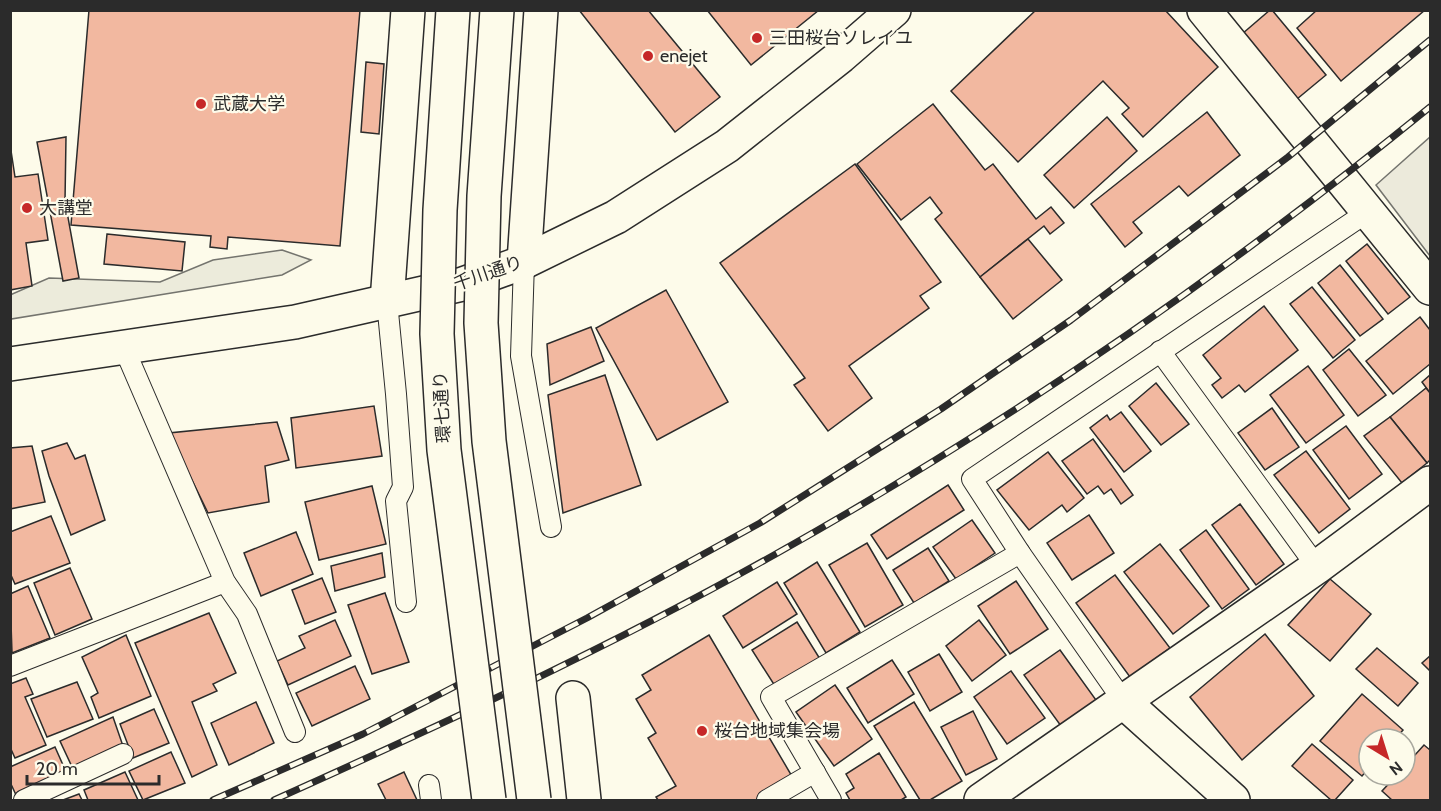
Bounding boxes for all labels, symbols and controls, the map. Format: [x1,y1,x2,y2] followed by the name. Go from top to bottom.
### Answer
[769,27,913,49] place label: 三田桜台ソレイユ
[750,31,764,45] marker: 三田桜台ソレイユ
[660,45,708,67] place label: enejet
[641,49,655,63] marker: enejet
[213,93,285,115] place label: 武蔵大学
[194,97,208,111] marker: 武蔵大学
[39,197,93,219] place label: 大講堂
[20,201,34,215] marker: 大講堂
[450,251,526,295] street label: 千川通り
[429,370,455,444] street label: 環七通り
[714,720,840,742] place label: 桜台地域集会場
[695,724,709,738] marker: 桜台地域集会場
[1357,727,1417,787] north arrow
[27,748,159,786] scale bar
[1386,757,1406,779] text: N
[36,758,78,780] text: 20 m

